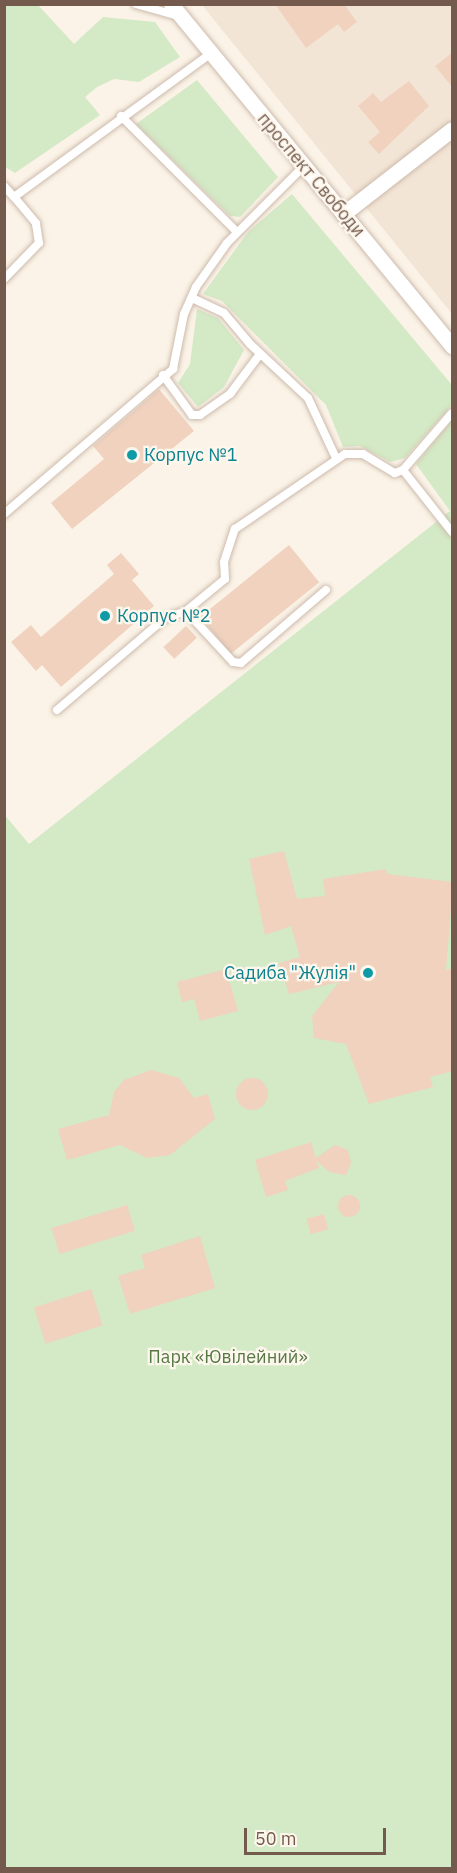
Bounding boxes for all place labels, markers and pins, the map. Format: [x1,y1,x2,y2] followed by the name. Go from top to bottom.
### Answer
[144,444,238,466] place label: Корпус №1
[125,448,139,462] marker: Корпус №1
[117,605,211,627] place label: Корпус №2
[98,609,112,623] marker: Корпус №2
[224,962,356,984] place label: Садиба "Жулія"
[361,966,375,980] marker: Садиба "Жулія"

